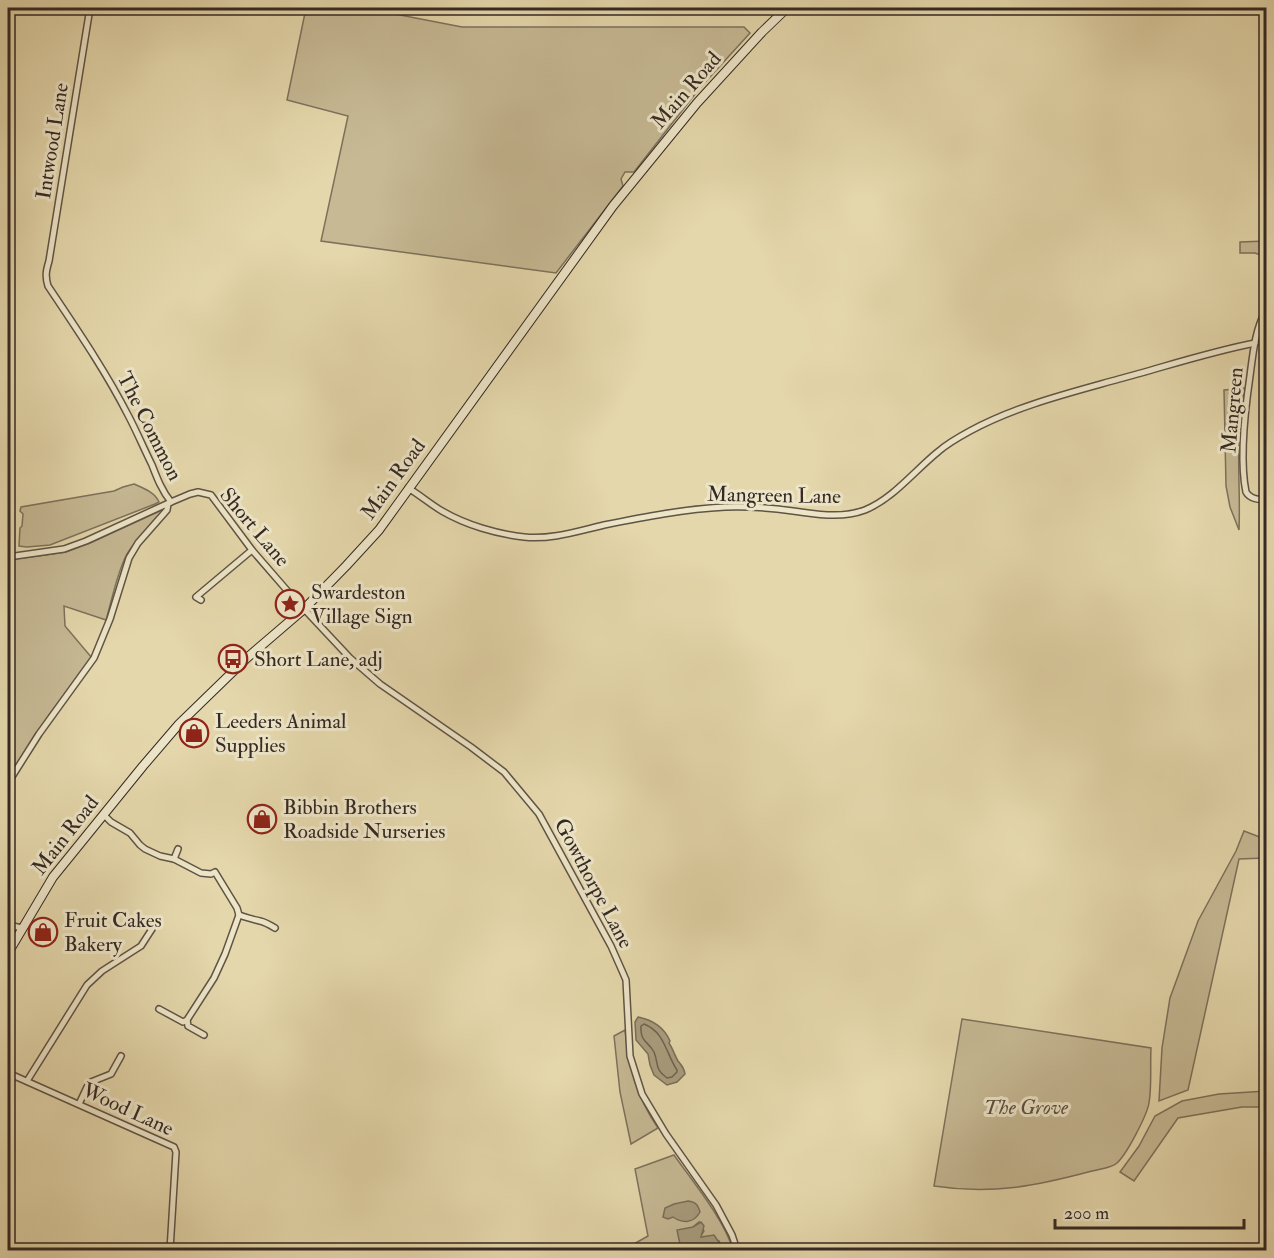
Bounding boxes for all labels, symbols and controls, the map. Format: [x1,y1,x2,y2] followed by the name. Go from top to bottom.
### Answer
[645,46,728,134] street label: Main Road
[30,81,75,201] street label: Intwood Lane
[1215,366,1250,454] street label: Mangreen
[111,367,189,485] street label: The Common
[355,433,432,525] street label: Main Road
[707,481,841,510] street label: Mangreen Lane
[214,482,296,573] street label: Short Lane
[311,579,413,630] place label: Swardeston Village Sign
[274,588,306,620] place icon: Swardeston Village Sign
[217,643,249,675] bus stop icon: Short Lane, adj
[254,646,383,673] place label: Short Lane, adj
[215,708,347,759] place label: Leeders Animal Supplies
[178,717,210,749] shop icon: Leeders Animal Supplies
[26,790,105,880] street label: Main Road
[283,794,445,845] place label: Bibbin Brothers Roadside Nurseries
[246,803,278,835] shop icon: Bibbin Brothers Roadside Nurseries
[548,813,639,953] street label: Gowthorpe Lane
[64,907,162,958] place label: Fruit Cakes Bakery
[27,916,59,948] shop icon: Fruit Cakes Bakery
[77,1076,178,1142] street label: Wood Lane
[984,1094,1069,1121] park label: The Grove
[1055,1192,1244,1230] scale bar
[1064,1202,1109,1225] text: 200 m

